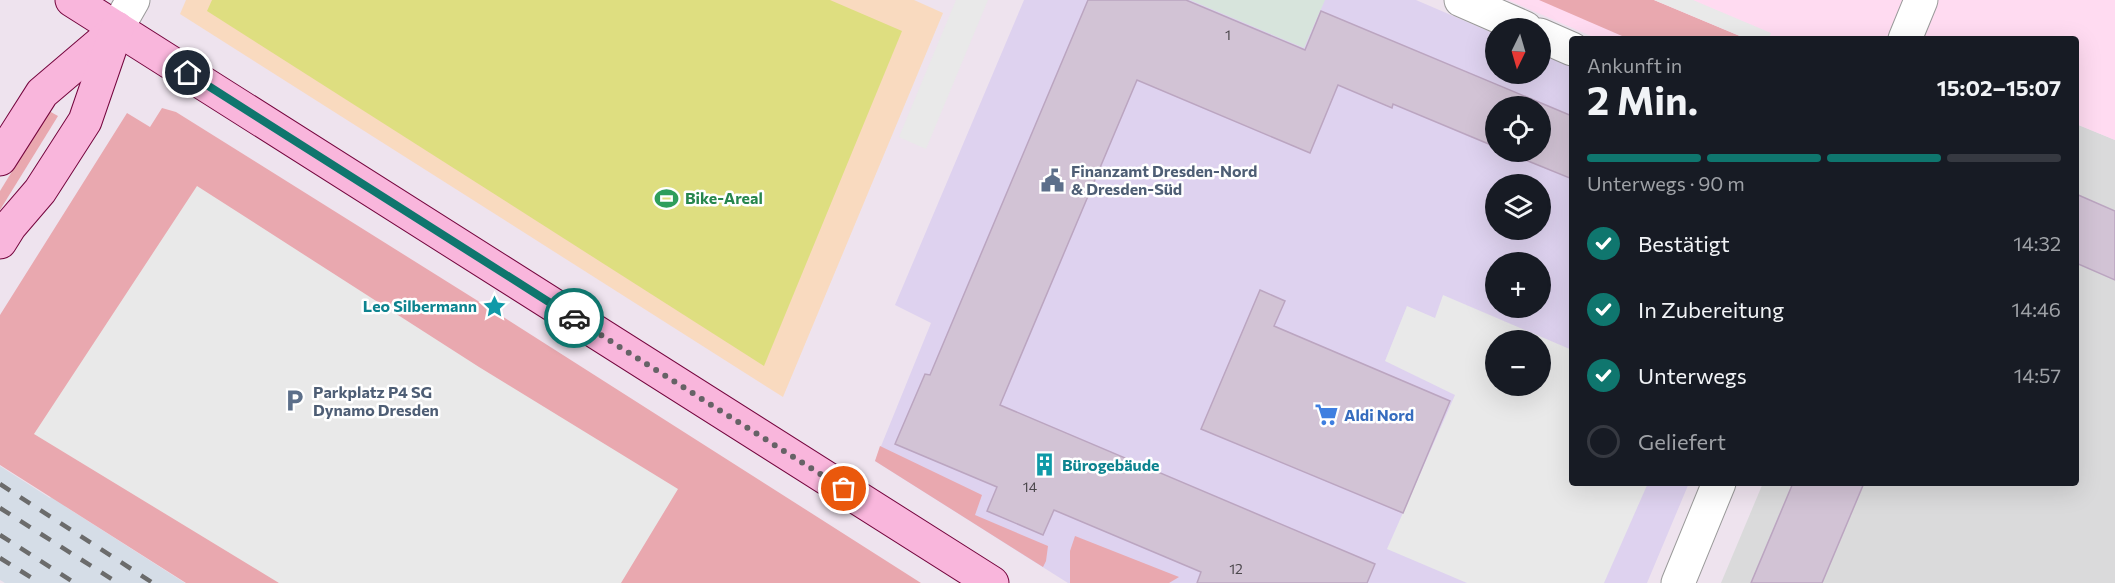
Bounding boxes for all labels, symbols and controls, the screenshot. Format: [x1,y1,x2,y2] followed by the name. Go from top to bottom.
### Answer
[1485,18,1551,84] north arrow
[1485,18,1551,396] map controls
[1225,26,1231,43] house number: 1
[162,47,213,98] pin
[1587,53,1682,77] text: Ankunft in
[171,56,204,89] icon: home
[1937,74,2061,101] text: 15:02–15:07
[1587,75,1698,123] text: 2 Min.
[1485,96,1551,162] button: locate
[1071,161,1257,198] place label: Finanzamt Dresden-Nord & Dresden-Süd
[1040,167,1066,193] public building icon: Finanzamt Dresden-Nord & Dresden-Süd
[1587,171,1745,195] text: Unterwegs · 90 m
[1485,174,1551,240] button: layers
[654,185,680,211] sports icon: Bike-Areal
[685,188,763,207] place label: Bike-Areal
[1587,227,1620,260] icon: check
[1638,230,1730,257] text: Bestätigt
[2013,231,2061,255] text: 14:32
[1485,252,1551,318] button: +
[544,288,604,348] courier
[482,293,508,319] place icon: Leo Silbermann
[1587,293,1620,326] icon: check
[363,296,477,315] place label: Leo Silbermann
[1638,296,1784,323] text: In Zubereitung
[2012,297,2061,321] text: 14:46
[558,302,591,335] icon: car
[1485,330,1551,396] button: −
[1587,359,1620,392] icon: check
[1638,362,1747,389] text: Unterwegs
[2014,363,2061,387] text: 14:57
[313,382,439,419] place label: Parkplatz P4 SG Dynamo Dresden
[282,388,308,414] parking icon: Parkplatz P4 SG Dynamo Dresden
[1313,402,1339,428] supermarket icon: Aldi Nord
[1344,405,1414,424] place label: Aldi Nord
[1638,428,1726,455] text: Geliefert
[1031,452,1057,478] building icon: Bürogebäude
[1062,455,1159,474] place label: Bürogebäude
[818,463,869,514] pin
[827,472,860,505] icon: bag
[1023,478,1038,495] house number: 14
[1229,560,1243,577] house number: 12

